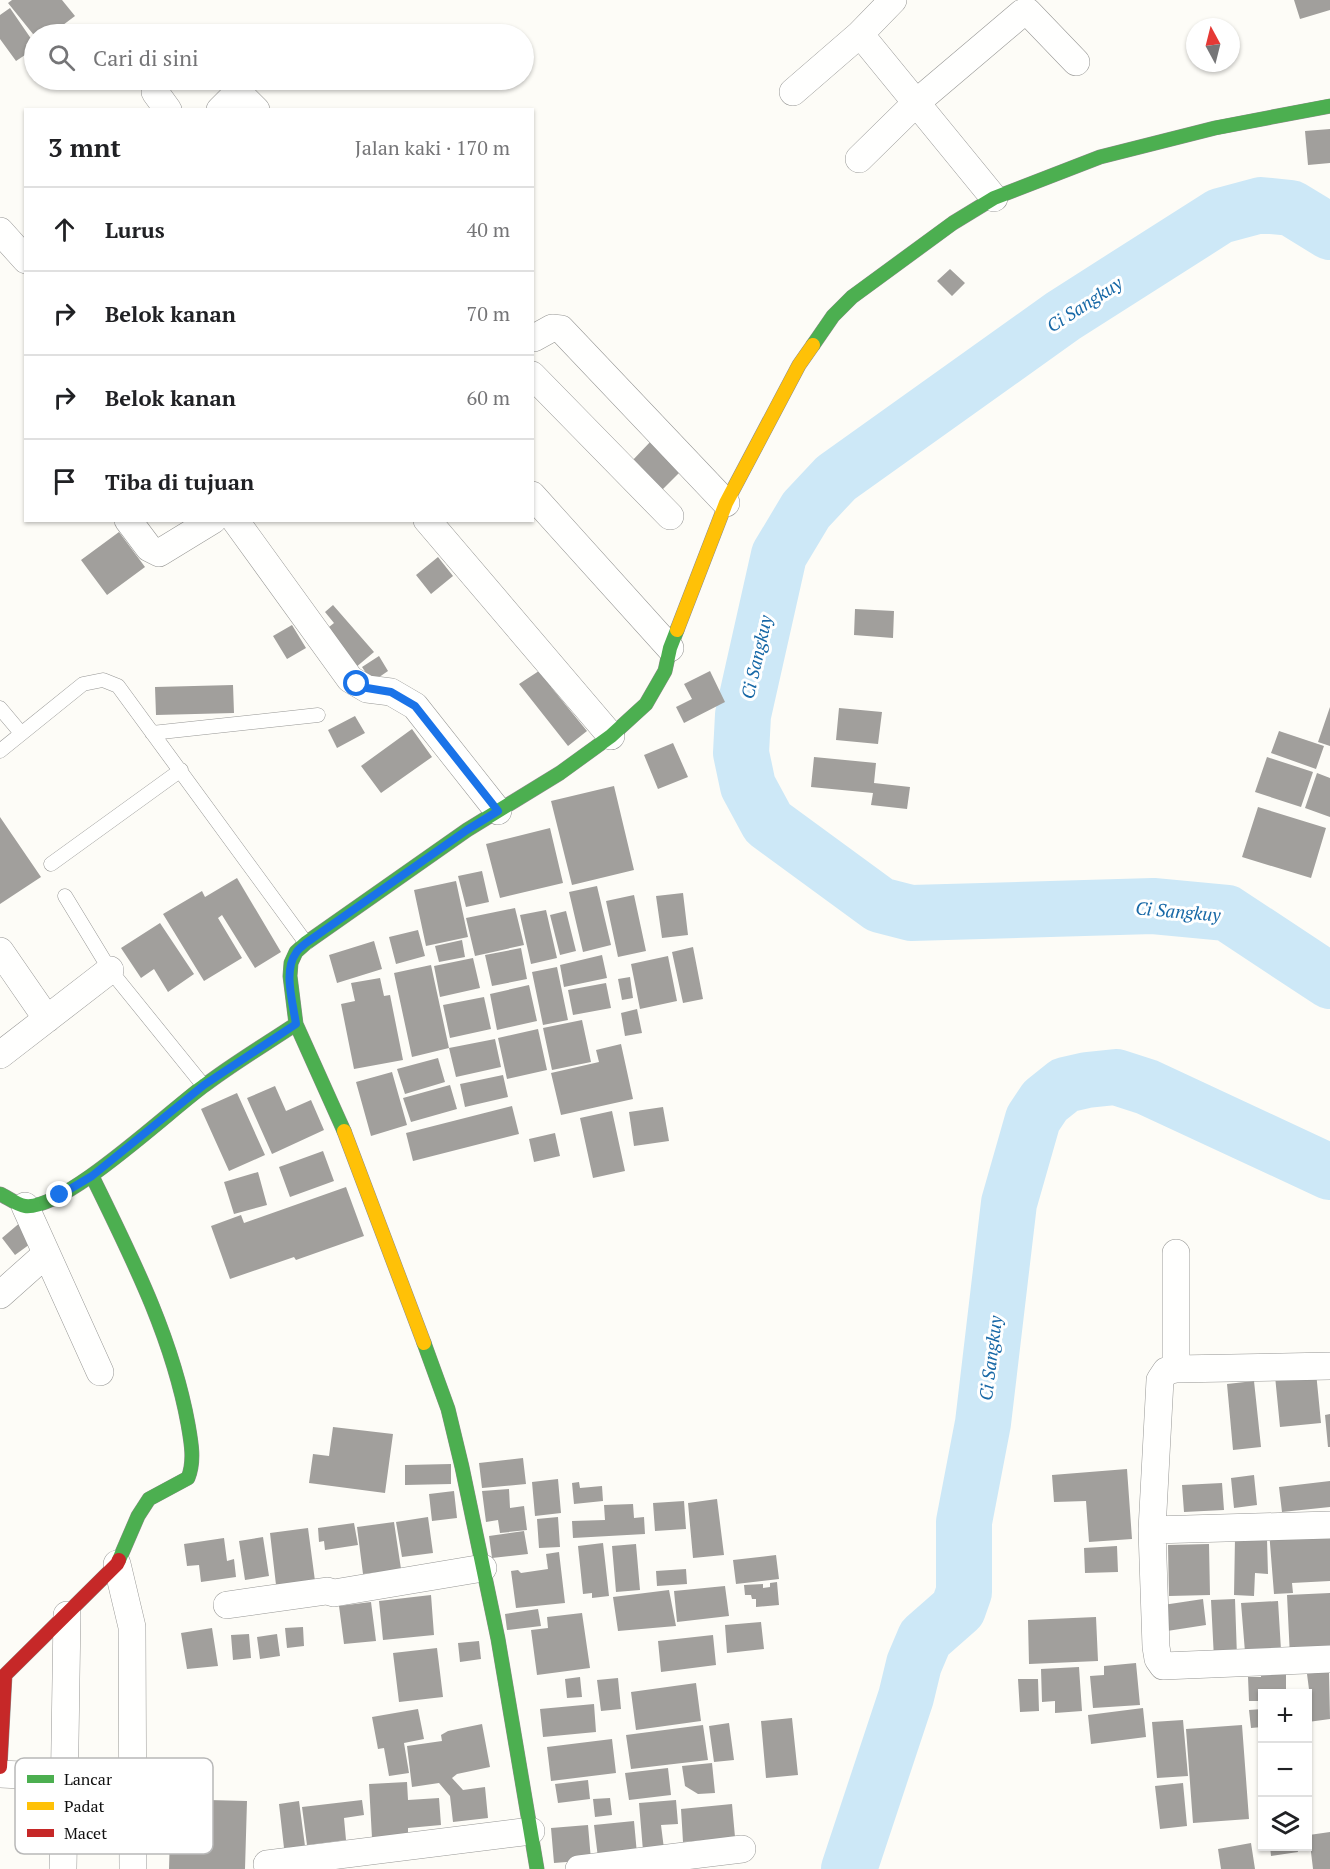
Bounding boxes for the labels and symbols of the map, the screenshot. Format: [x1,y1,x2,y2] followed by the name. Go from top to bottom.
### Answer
[1186,18,1240,72] north arrow
[1042,270,1127,337] water label: Ci Sangkuy
[735,612,777,701] water label: Ci Sangkuy
[343,670,369,696] route start
[1134,895,1222,927] water label: Ci Sangkuy
[46,1181,72,1207] route end
[973,1313,1007,1402] water label: Ci Sangkuy
[15,1758,213,1854] legend
[64,1768,113,1790] text: Lancar
[64,1795,105,1817] text: Padat
[64,1822,107,1844] text: Macet

